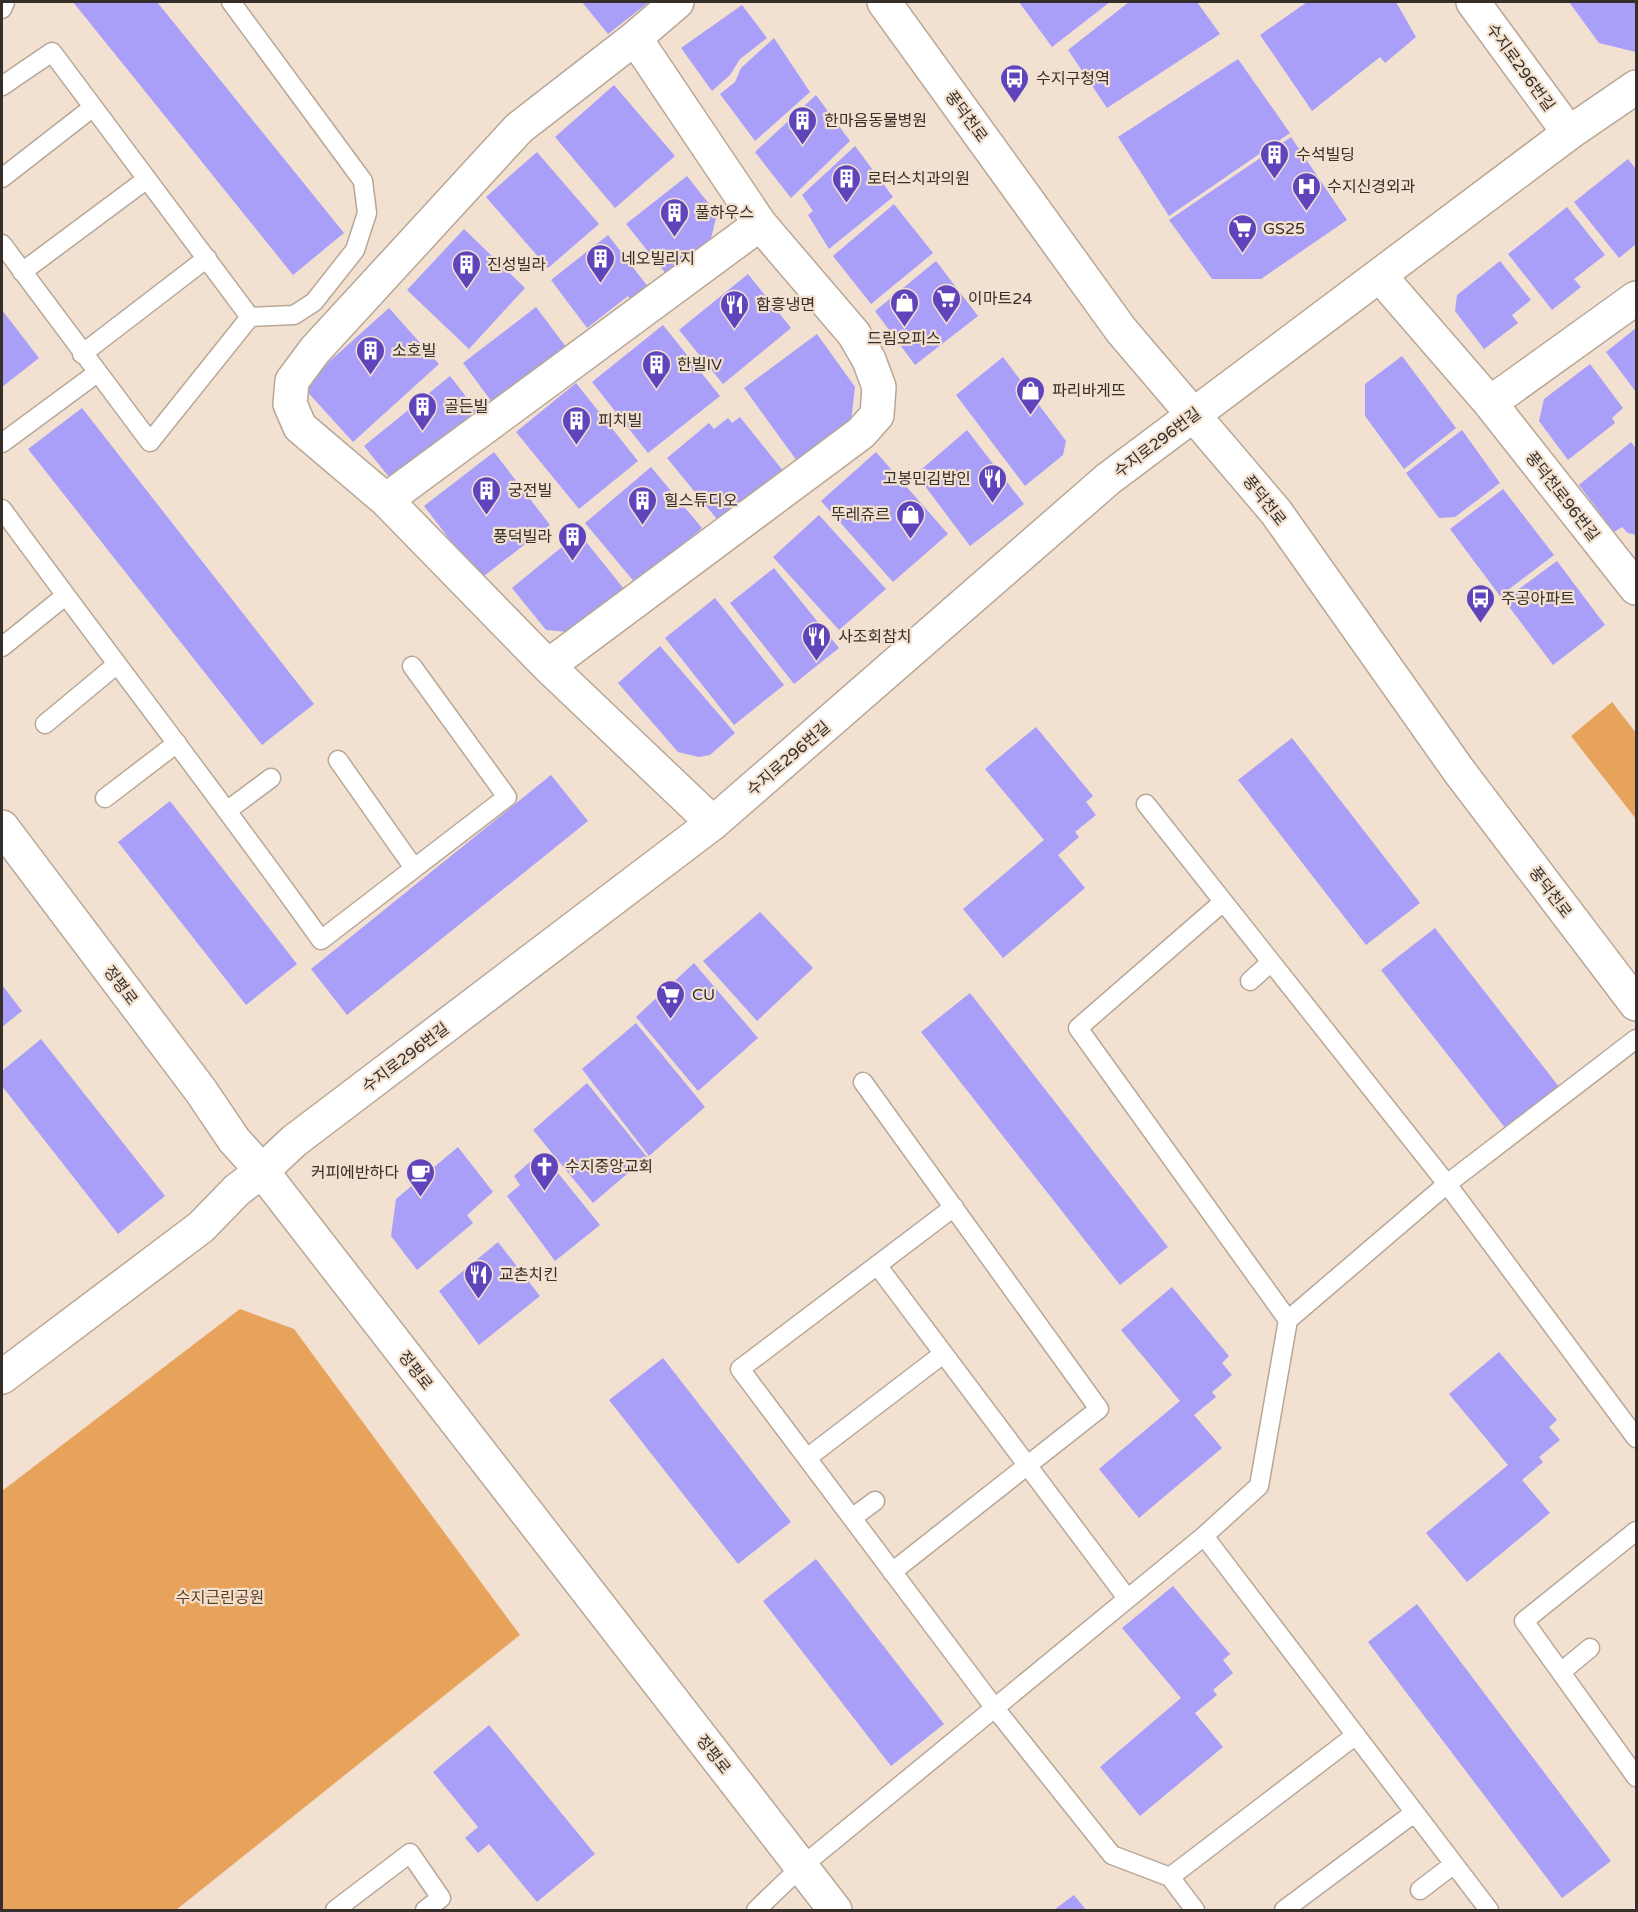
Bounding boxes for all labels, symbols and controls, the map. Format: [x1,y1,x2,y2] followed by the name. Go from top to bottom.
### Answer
[1482,20,1559,115] street label: 수지로296번길
[999,62,1031,104] bus stop icon: 수지구청역
[1036,69,1110,89] place label: 수지구청역
[941,87,992,147] street label: 풍덕천로
[787,104,819,146] building icon: 한마음동물병원
[824,111,927,131] place label: 한마음동물병원
[1259,138,1291,180] building icon: 수석빌딩
[1296,145,1355,165] place label: 수석빌딩
[830,162,862,204] building icon: 로터스치과의원
[867,169,970,189] place label: 로터스치과의원
[1290,170,1322,212] hospital icon: 수지신경외과
[1327,177,1416,197] place label: 수지신경외과
[658,196,690,238] building icon: 풀하우스
[695,203,754,223] place label: 풀하우스
[1226,212,1258,254] supermarket icon: GS25
[1263,219,1305,239] place label: GS25
[584,242,616,284] building icon: 네오빌리지
[450,248,482,290] building icon: 진성빌라
[621,249,695,269] place label: 네오빌리지
[487,255,546,275] place label: 진성빌라
[931,282,963,324] supermarket icon: 이마트24
[888,286,920,328] shop icon: 드림오피스
[719,288,751,330] restaurant icon: 함흥냉면
[968,289,1032,309] place label: 이마트24
[756,295,815,315] place label: 함흥냉면
[867,329,941,349] place label: 드림오피스
[355,334,387,376] building icon: 소호빌
[392,341,436,361] place label: 소호빌
[640,348,672,390] building icon: 한빌IV
[677,355,722,375] place label: 한빌IV
[1015,374,1047,416] shop icon: 파리바게뜨
[1052,381,1126,401] place label: 파리바게뜨
[407,390,439,432] building icon: 골든빌
[444,397,488,417] place label: 골든빌
[561,404,593,446] building icon: 피치빌
[1110,404,1205,482] street label: 수지로296번길
[598,411,642,431] place label: 피치빌
[1521,448,1603,545] street label: 풍덕천로96번길
[976,462,1008,504] restaurant icon: 고봉민김밥인
[883,469,971,489] place label: 고봉민김밥인
[1238,471,1290,530] street label: 풍덕천로
[471,474,503,516] building icon: 궁전빌
[508,481,552,501] place label: 궁전빌
[627,484,659,526] building icon: 힐스튜디오
[664,491,738,511] place label: 힐스튜디오
[895,498,927,540] shop icon: 뚜레쥬르
[831,505,890,525] place label: 뚜레쥬르
[557,520,589,562] building icon: 풍덕빌라
[493,527,552,547] place label: 풍덕빌라
[1464,582,1496,624] bus stop icon: 주공아파트
[1501,589,1575,609] place label: 주공아파트
[801,620,833,662] restaurant icon: 사조회참치
[838,627,912,647] place label: 사조회참치
[743,717,834,800] street label: 수지로296번길
[1524,863,1576,922] street label: 풍덕천로
[99,962,142,1009] street label: 정평로
[655,978,687,1020] supermarket icon: CU
[692,985,715,1005] place label: CU
[358,1019,453,1097] street label: 수지로296번길
[528,1150,560,1192] church icon: 수지중앙교회
[404,1156,436,1198] cafe icon: 커피에반하다
[565,1157,653,1177] place label: 수지중앙교회
[311,1163,399,1183] place label: 커피에반하다
[462,1258,494,1300] restaurant icon: 교촌치킨
[499,1265,558,1285] place label: 교촌치킨
[394,1347,437,1394] street label: 정평로
[176,1588,264,1608] park label: 수지근린공원
[692,1731,735,1778] street label: 정평로

